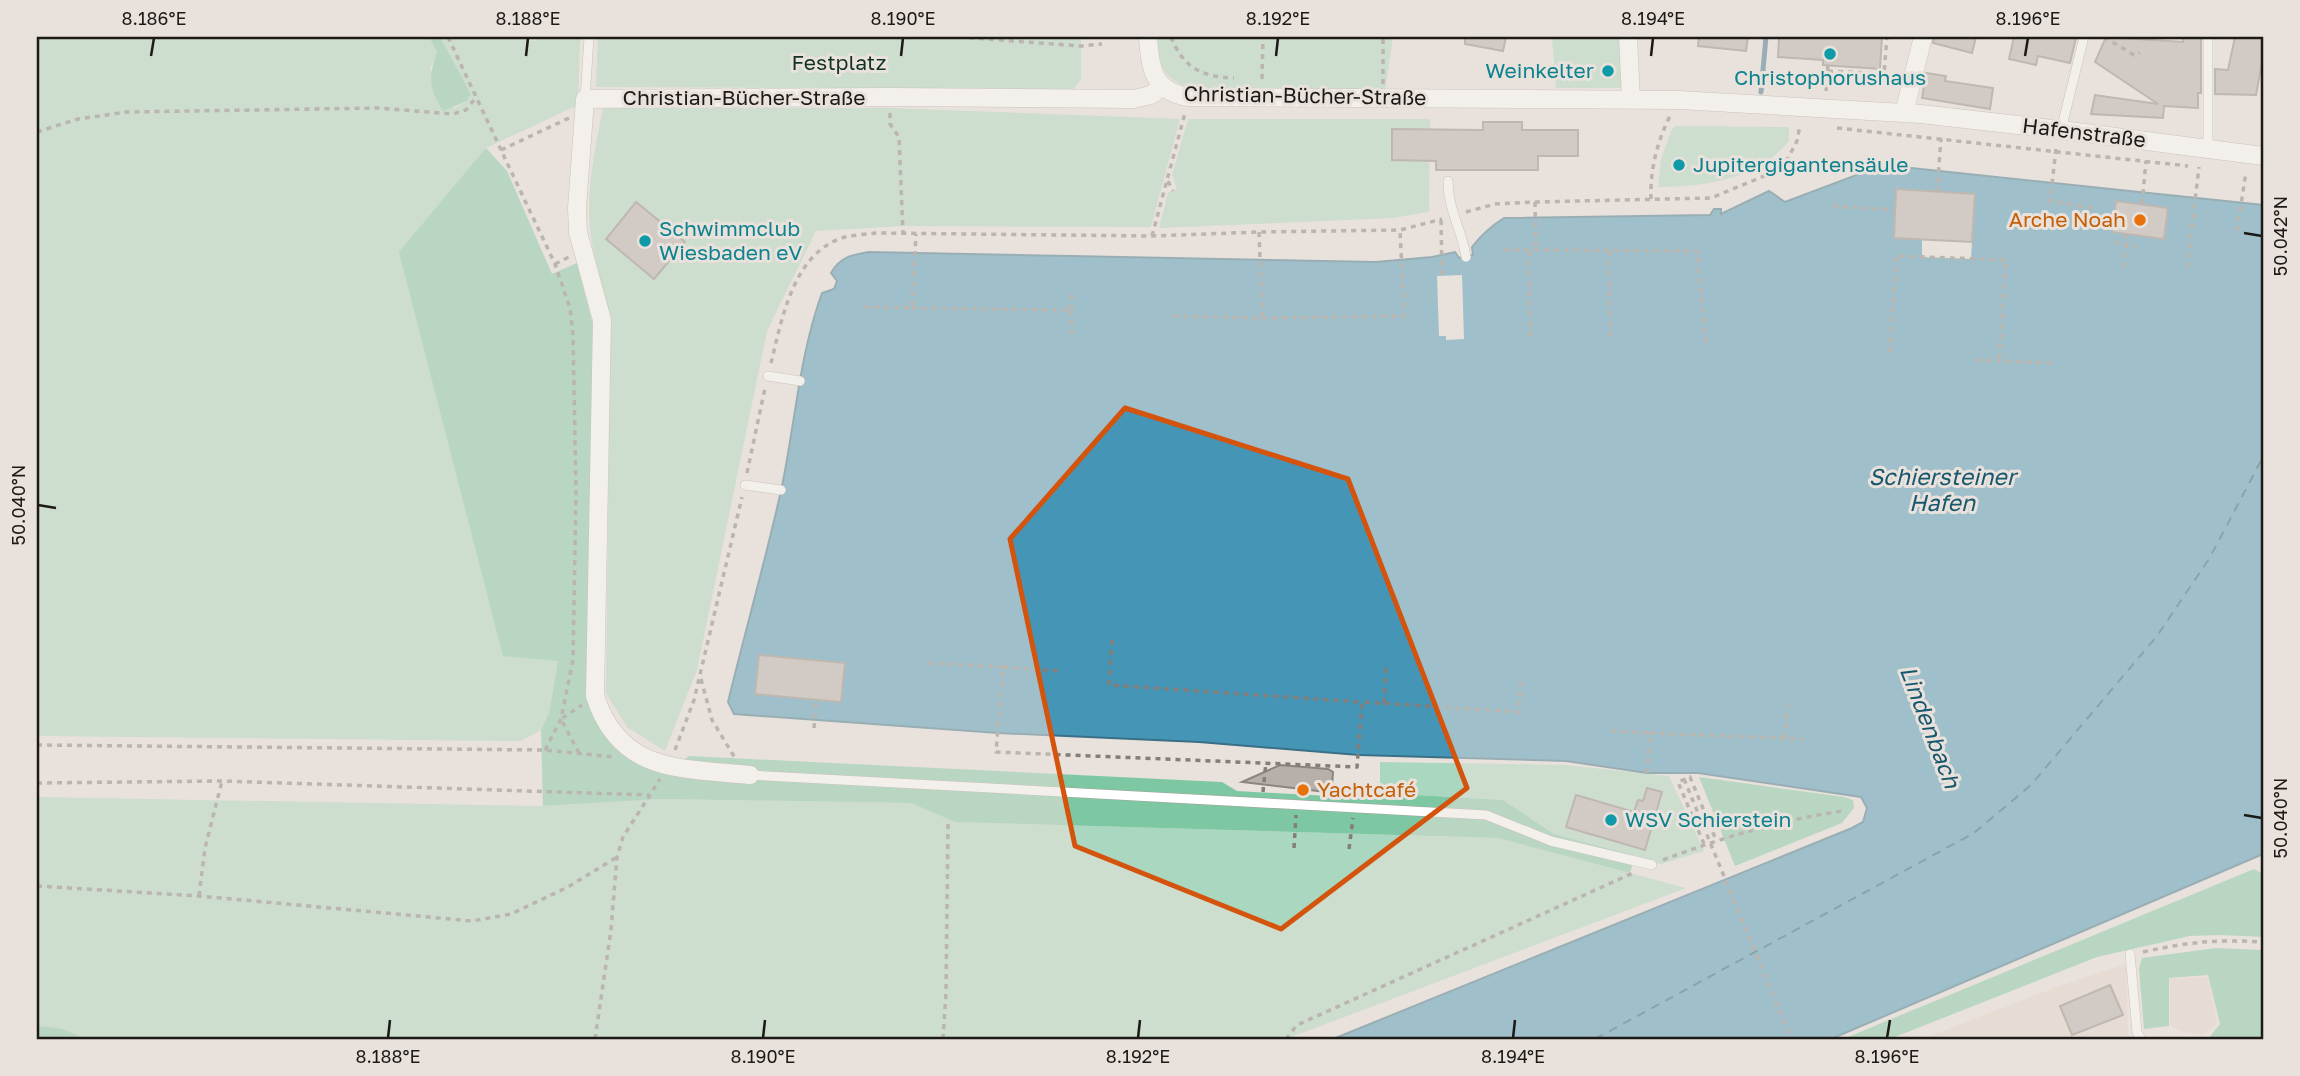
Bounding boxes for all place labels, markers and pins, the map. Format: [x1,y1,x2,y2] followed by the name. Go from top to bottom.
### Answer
[1822,46,1838,62] marker: Christophorushaus
[1485,57,1594,83] place label: Weinkelter
[1600,63,1616,79] marker: Weinkelter
[1734,64,1926,90] place label: Christophorushaus
[1693,151,1908,177] place label: Jupitergigantensäule
[1671,157,1687,173] marker: Jupitergigantensäule
[2009,206,2126,232] place label: Arche Noah
[2132,212,2148,228] marker: Arche Noah
[659,215,802,265] place label: Schwimmclub Wiesbaden eV
[637,233,653,249] marker: Schwimmclub Wiesbaden eV
[1317,776,1416,802] place label: Yachtcafé
[1295,782,1311,798] marker: Yachtcafé
[1625,806,1791,832] place label: WSV Schierstein
[1603,812,1619,828] marker: WSV Schierstein

